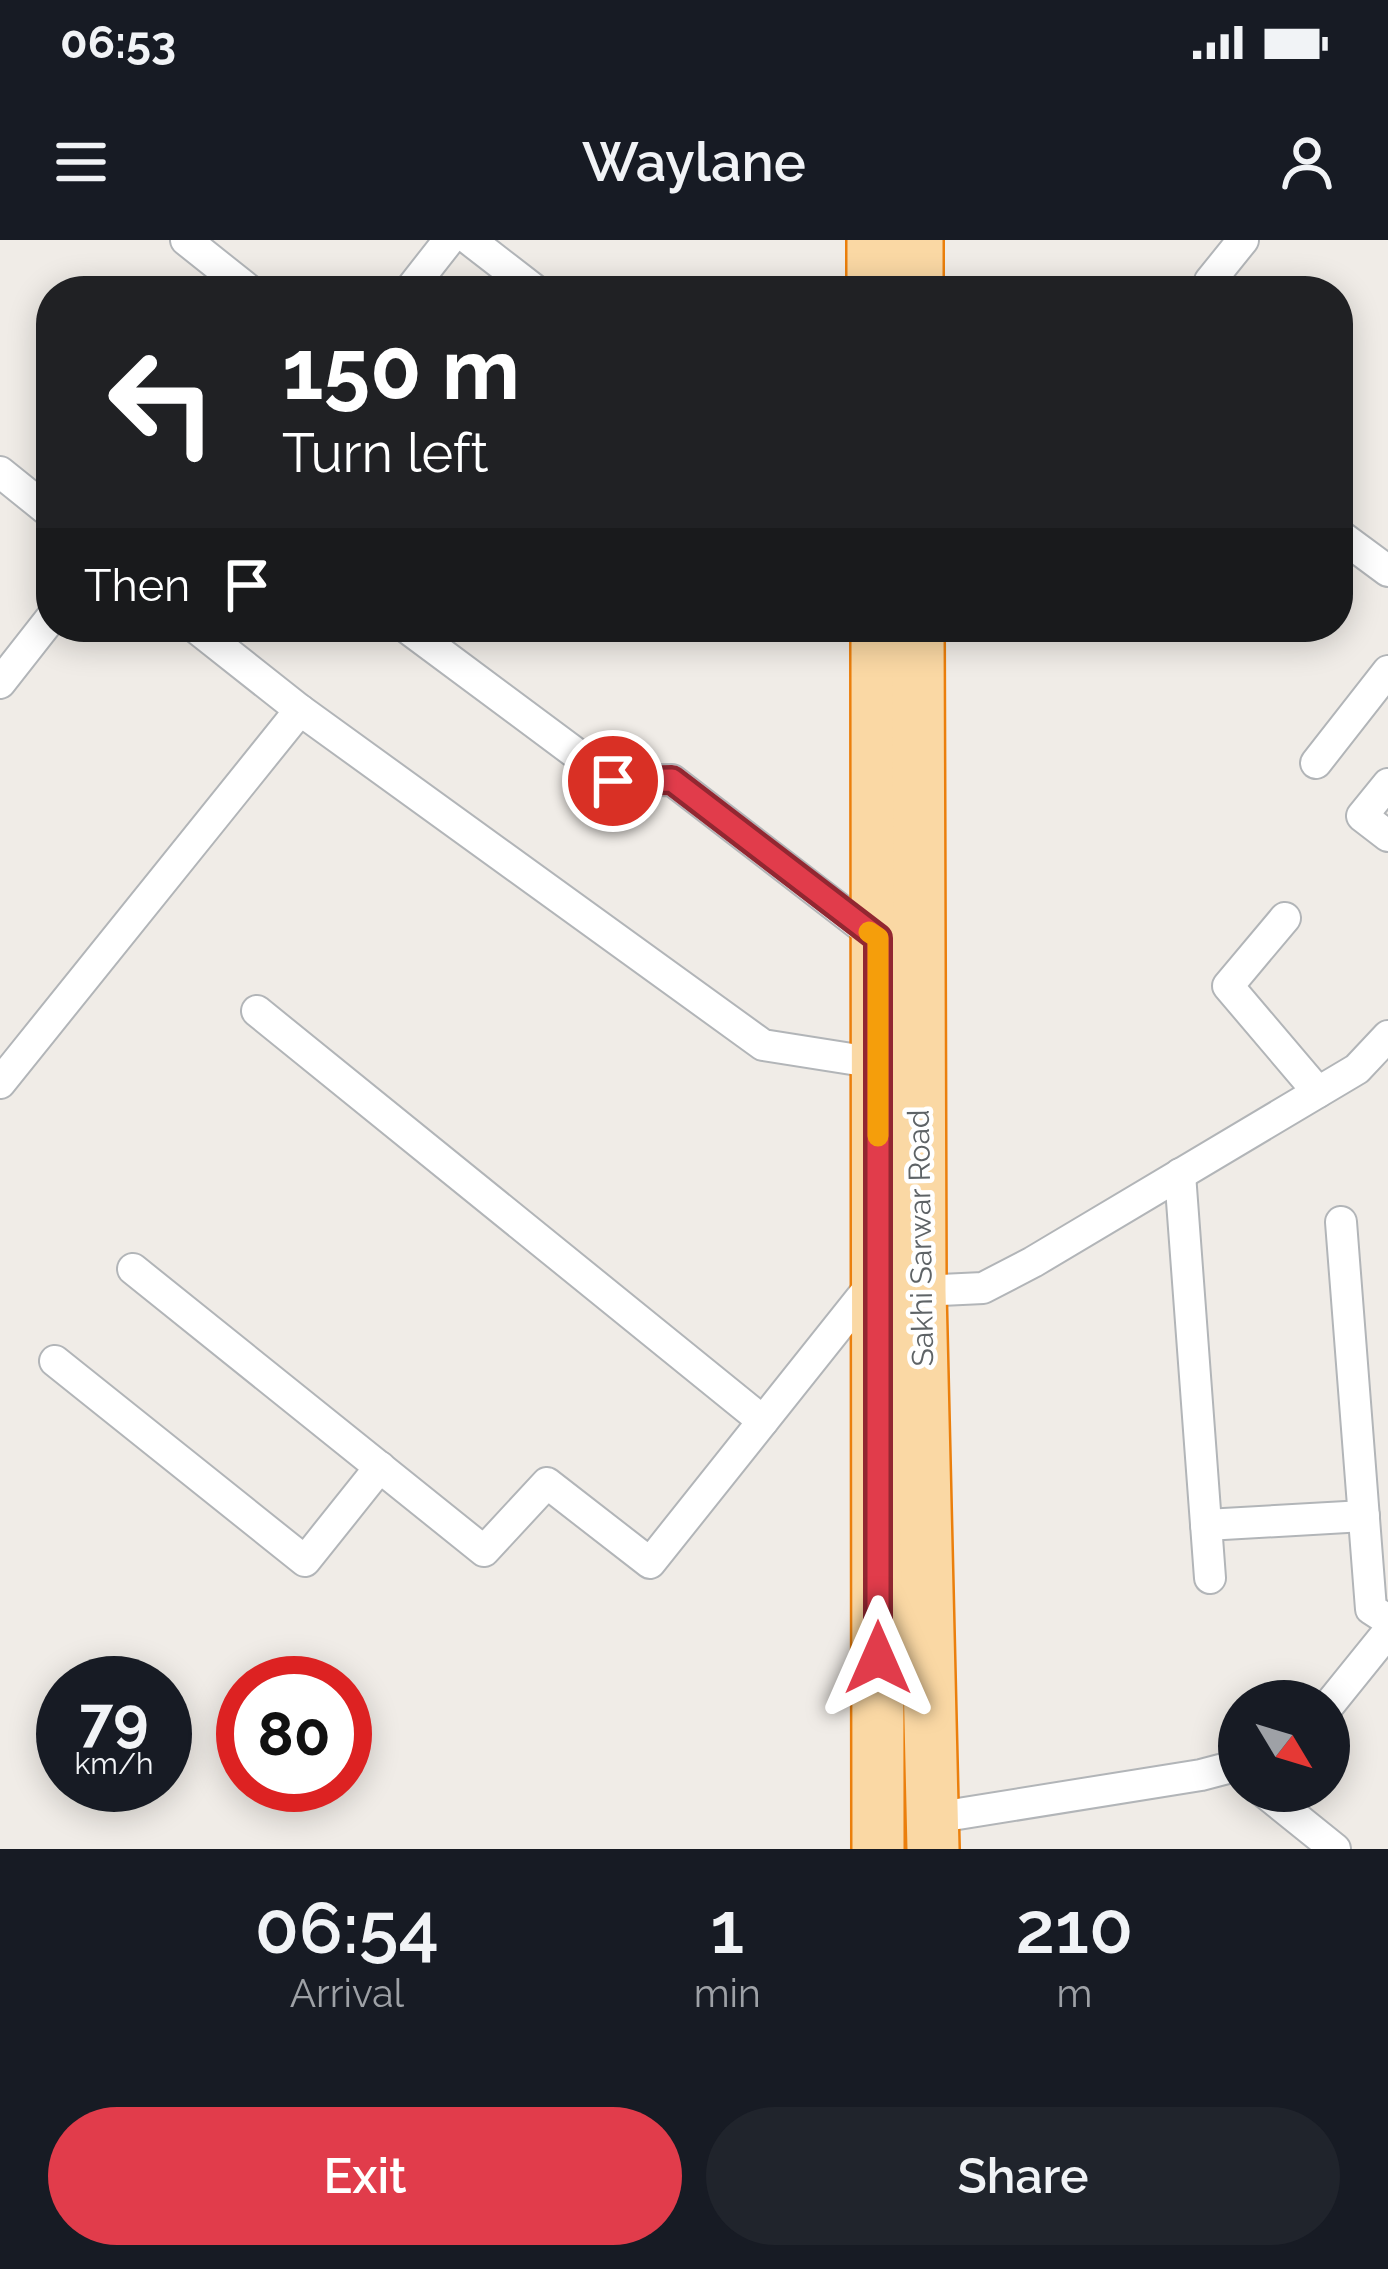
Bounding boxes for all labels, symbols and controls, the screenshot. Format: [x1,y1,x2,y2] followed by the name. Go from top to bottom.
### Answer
[60,16,176,69] text: 06:53
[48,129,114,195] icon: menu
[1274,129,1340,195] icon: person
[582,130,806,194] text: Waylane
[282,320,520,419] text: 150 m
[84,324,240,480] icon: left
[282,421,489,485] text: Turn left
[214,552,280,618] icon: arrive
[84,559,190,612] text: Then
[562,730,664,832] pin
[580,748,646,814] icon: arrive
[901,1109,940,1367] street label: Sakhi Sarwar Road
[815,1595,941,1721] position arrow
[216,1656,372,1812] speed limit sign: 80
[1218,1680,1350,1812] north arrow
[1218,1680,1350,1812] map controls
[80,1684,149,1754] text: 79
[74,1746,154,1781] text: km/h
[255,1885,439,1970] text: 06:54
[710,1885,744,1970] text: 1
[1016,1885,1133,1970] text: 210
[290,1970,404,2016] text: Arrival
[694,1970,761,2016] text: min
[1057,1970,1092,2016] text: m
[48,2107,682,2245] button: Exit
[706,2107,1340,2245] button: Share

